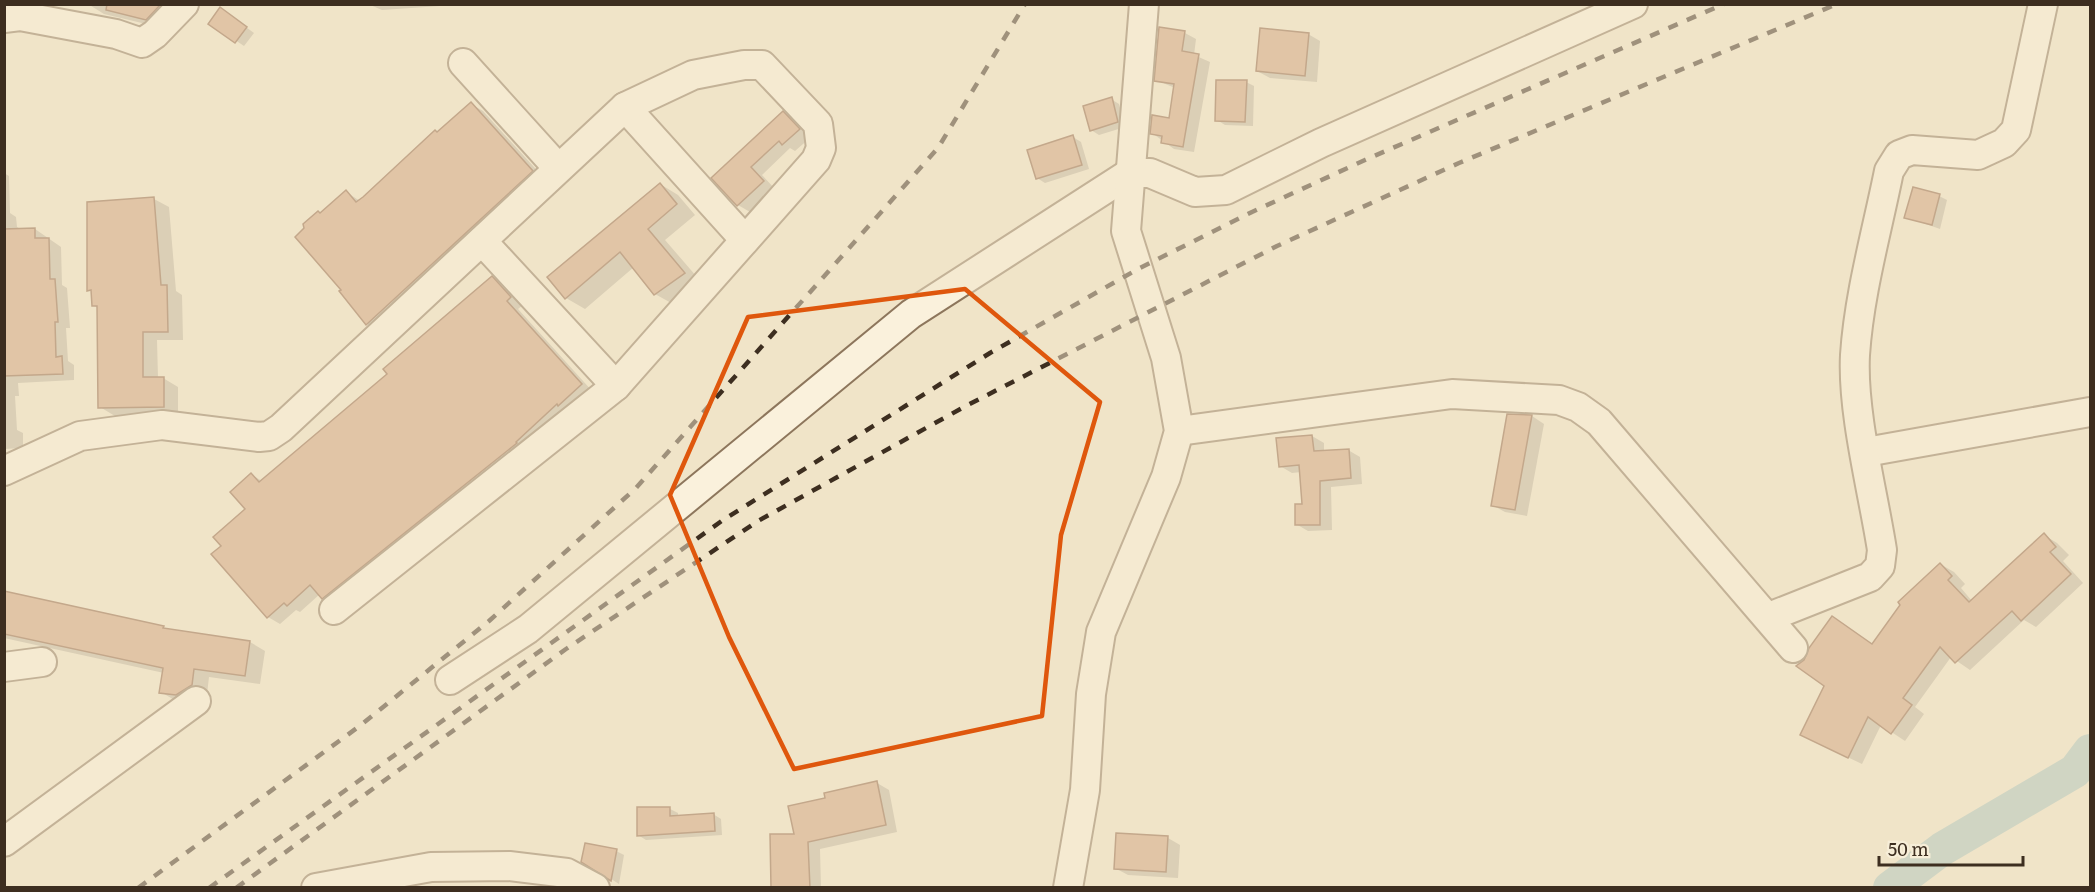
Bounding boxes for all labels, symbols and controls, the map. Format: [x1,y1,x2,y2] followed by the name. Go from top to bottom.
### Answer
[1879,829,2023,867] scale bar
[1888,835,1929,862] text: 50 m

